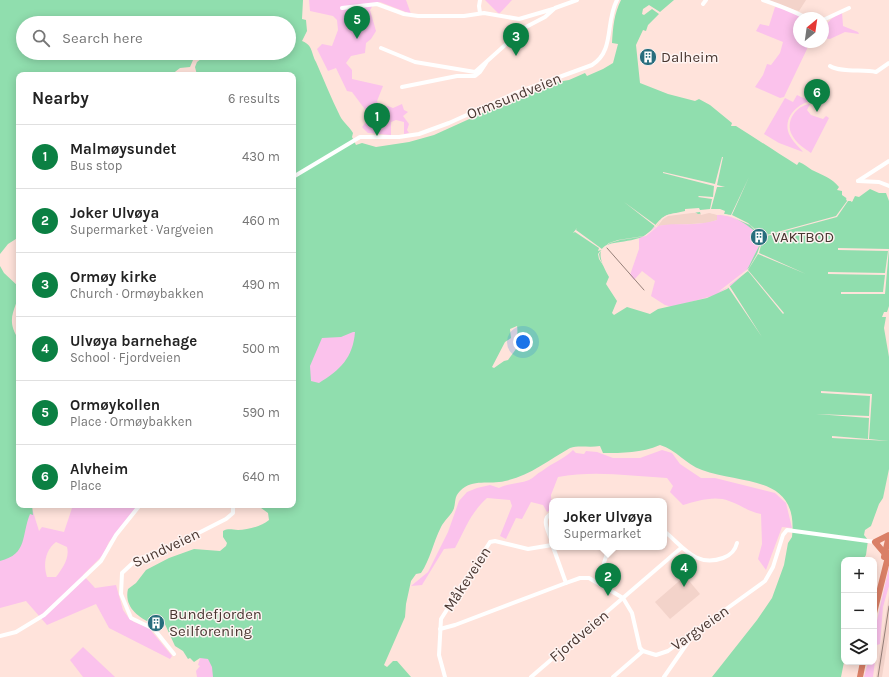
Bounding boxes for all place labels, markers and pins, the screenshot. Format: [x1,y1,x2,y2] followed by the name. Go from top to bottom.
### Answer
[344,6,370,39] pin: 5
[503,23,529,56] pin: 3
[638,47,658,67] building icon: Dalheim
[661,48,719,66] place label: Dalheim
[804,79,830,112] pin: 6
[364,103,390,136] pin: 1
[749,227,769,247] building icon: VAKTBOD
[772,228,834,246] place label: VAKTBOD
[671,554,697,587] pin: 4
[595,563,621,596] pin: 2
[169,605,262,640] place label: Bundefjorden Seilforening
[146,613,166,633] building icon: Bundefjorden Seilforening

